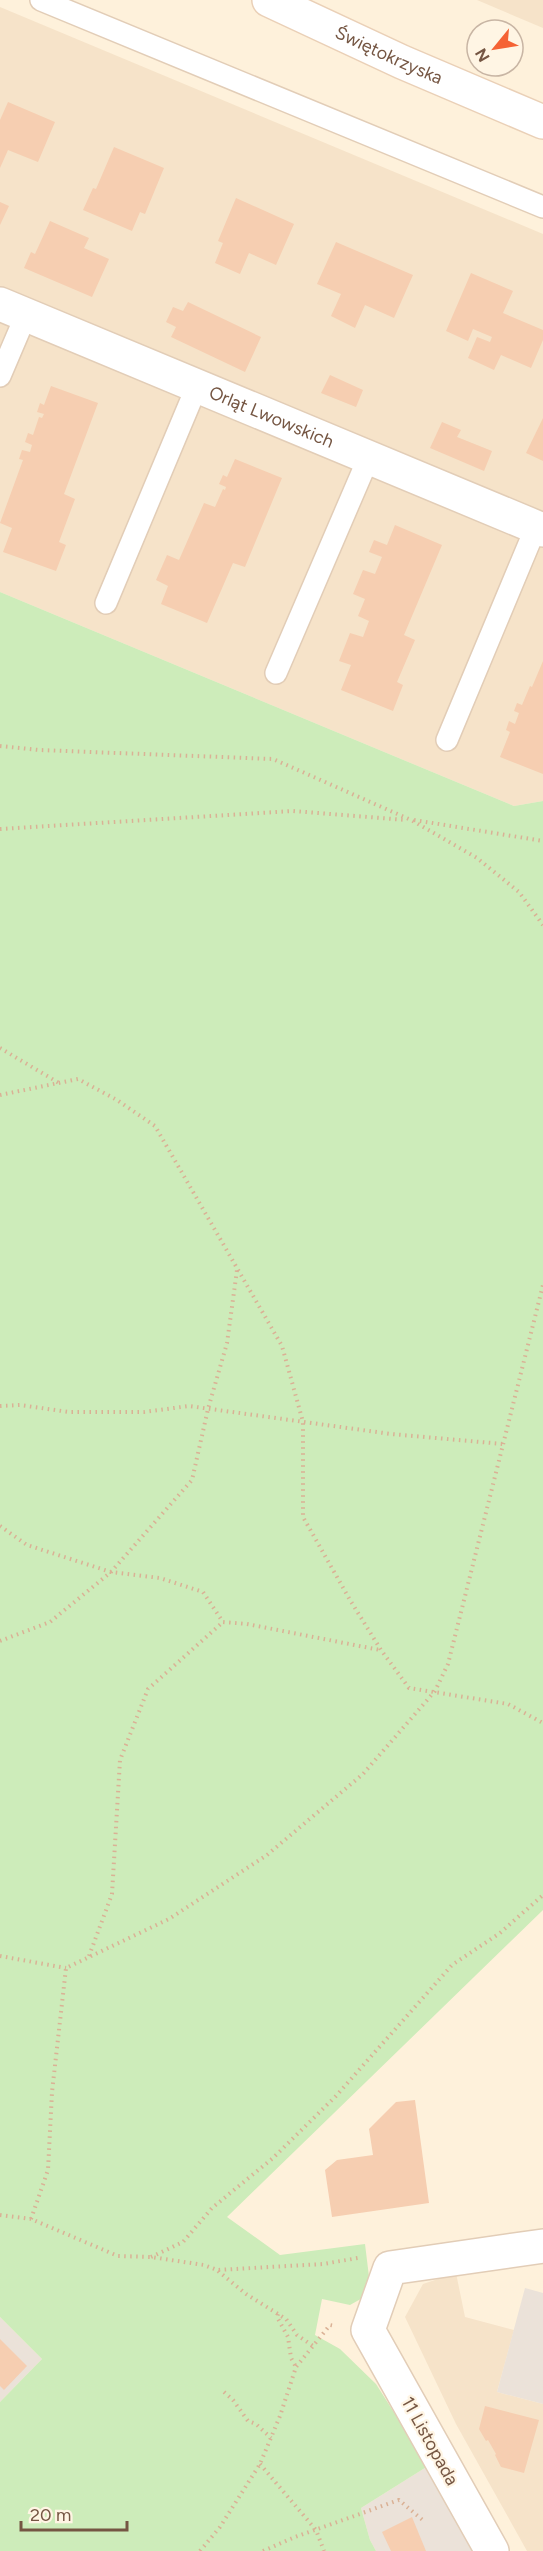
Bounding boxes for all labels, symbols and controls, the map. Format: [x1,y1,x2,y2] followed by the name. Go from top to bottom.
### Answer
[465,18,525,78] north arrow
[332,21,446,89] street label: Świętokrzyska
[471,45,494,65] text: N
[206,381,337,453] street label: Orląt Lwowskich
[397,2393,463,2489] street label: 11 Listopada
[21,2494,128,2532] scale bar
[30,2504,71,2526] text: 20 m

